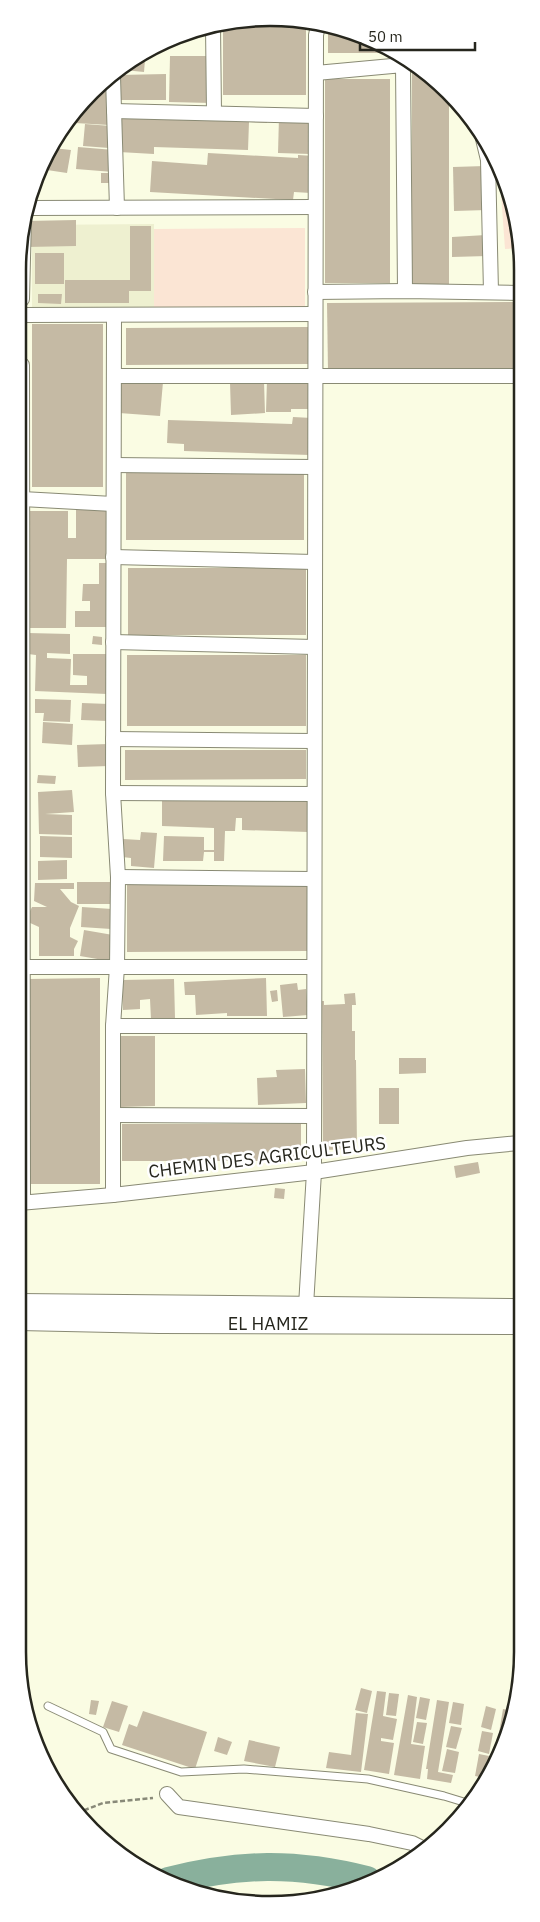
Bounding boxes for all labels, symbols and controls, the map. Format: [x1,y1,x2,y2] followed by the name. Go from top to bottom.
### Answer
[360,20,475,52] scale bar
[368,27,403,46] text: 50 m
[147,1131,387,1183] street label: CHEMIN DES AGRICULTEURS
[228,1312,308,1335] street label: EL HAMIZ

